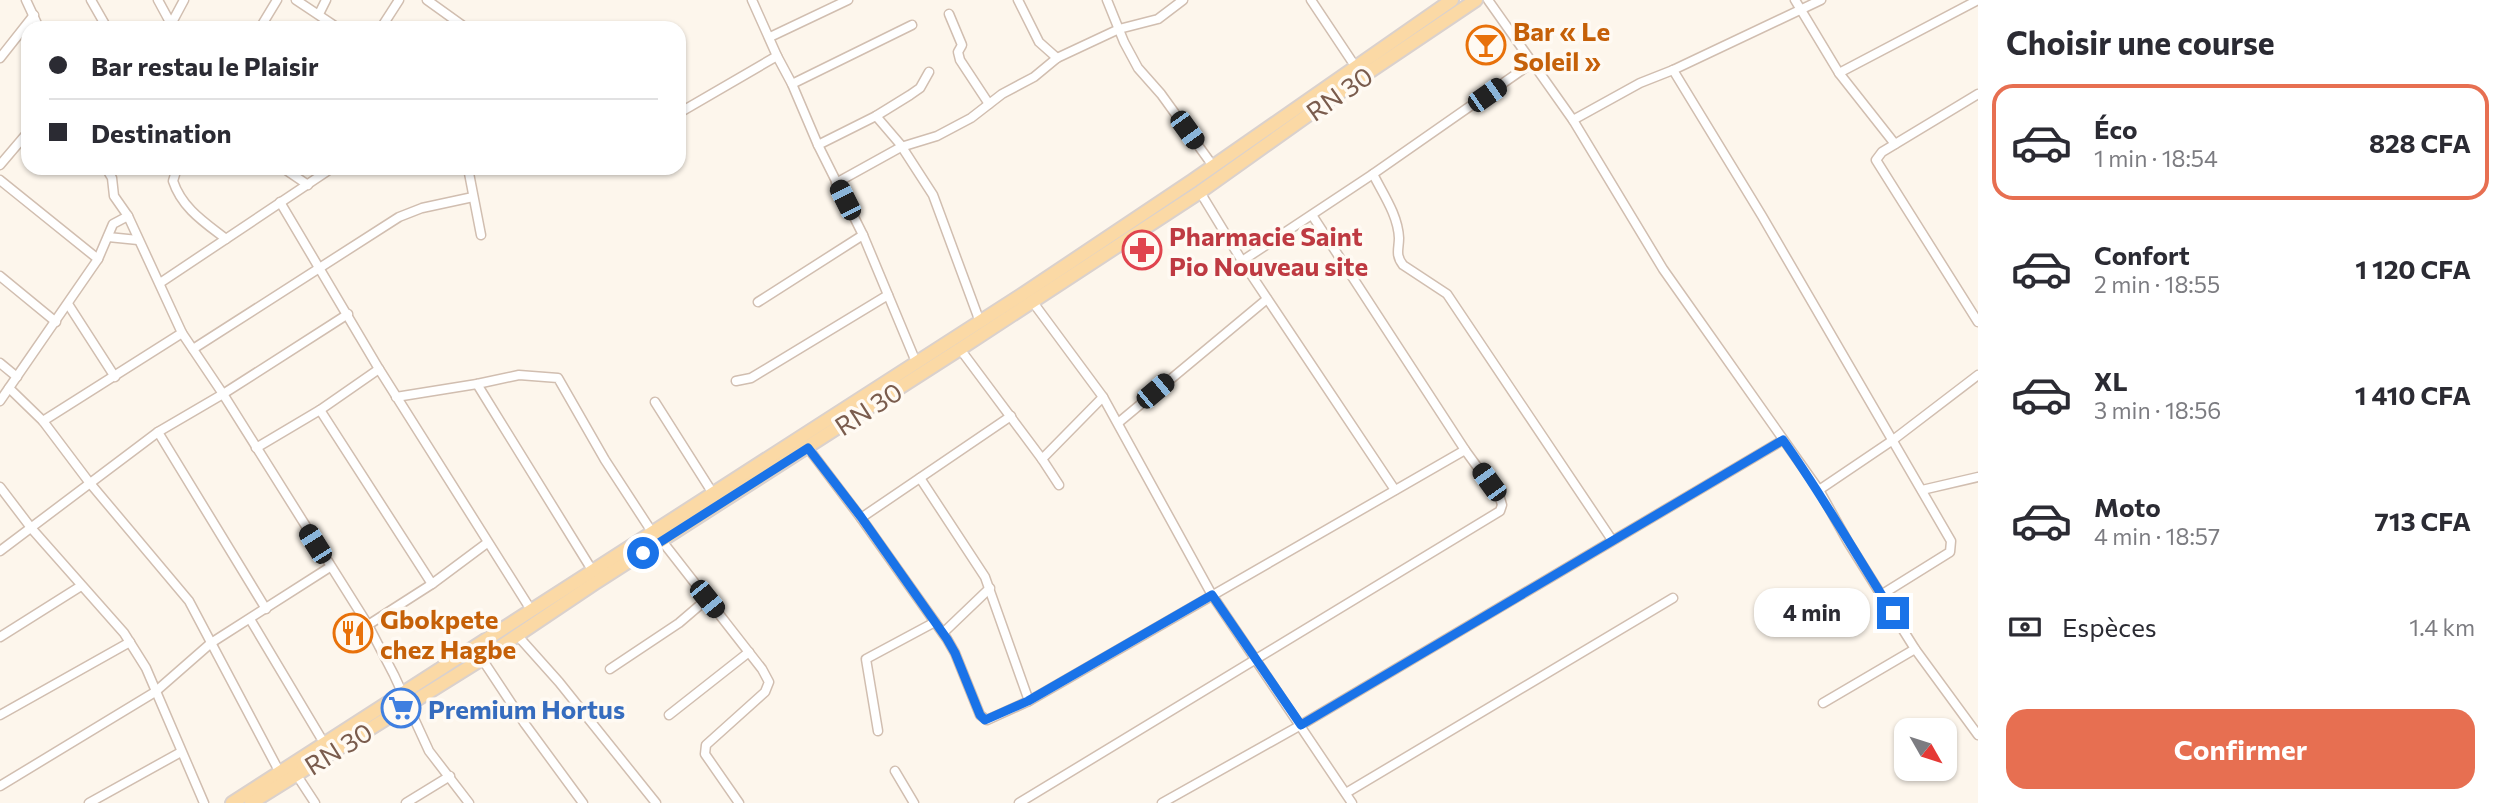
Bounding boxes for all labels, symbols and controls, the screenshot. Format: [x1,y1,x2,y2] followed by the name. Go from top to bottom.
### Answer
[1513,15,1610,76] place label: Bar « Le Soleil »
[2006,22,2275,62] text: Choisir une course
[1465,24,1507,66] bar icon: Bar « Le Soleil »
[91,50,319,81] text: Bar restau le Plaisir
[1300,59,1378,127] street label: RN 30
[1464,74,1511,116] car
[1167,107,1208,153] car
[2010,111,2073,174] icon: car
[2094,113,2138,144] text: Éco
[91,117,232,148] text: Destination
[2369,127,2471,158] text: 828 CFA
[2094,144,2218,172] text: 1 min · 18:54
[827,177,864,223] car
[1169,220,1368,281] place label: Pharmacie Saint Pio Nouveau site
[1121,229,1163,271] pharmacy icon: Pharmacie Saint Pio Nouveau site
[2010,237,2073,300] icon: car
[2094,239,2190,270] text: Confort
[2355,253,2471,284] text: 1 120 CFA
[2094,270,2220,298] text: 2 min · 18:55
[2010,363,2073,426] icon: car
[2094,365,2128,396] text: XL
[1133,369,1178,413] car
[829,375,907,441] street label: RN 30
[2355,379,2471,410] text: 1 410 CFA
[2094,396,2221,424] text: 3 min · 18:56
[1469,459,1510,505] car
[2010,489,2073,552] icon: car
[2094,491,2161,522] text: Moto
[2374,505,2471,536] text: 713 CFA
[295,521,336,567] car
[2094,522,2220,550] text: 4 min · 18:57
[627,537,659,569] route start
[686,576,729,622] car
[1753,588,1868,638] callout: 4 min
[1877,597,1909,629] route end
[1783,598,1841,626] text: 4 min
[380,603,516,664] place label: Gbokpete chez Hagbe
[2006,608,2044,646] icon: cash
[2062,611,2157,642] text: Espèces
[332,612,374,654] restaurant icon: Gbokpete chez Hagbe
[2409,613,2475,641] text: 1.4 km
[380,687,422,729] supermarket icon: Premium Hortus
[428,693,625,724] place label: Premium Hortus
[2006,709,2475,789] button: Confirmer
[298,715,378,781] street label: RN 30
[1894,718,1956,780] north arrow
[1894,718,1957,781] map controls

